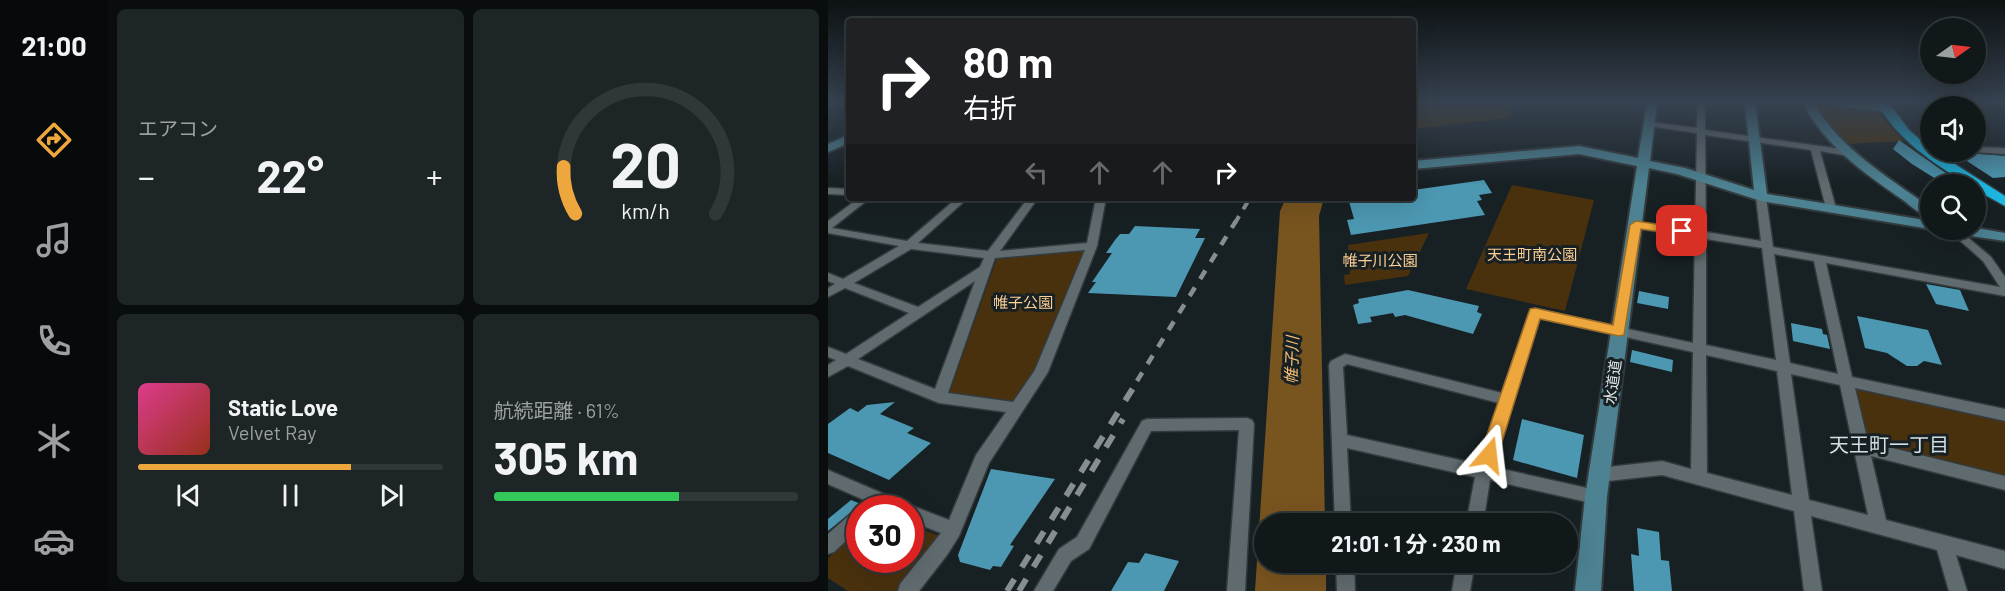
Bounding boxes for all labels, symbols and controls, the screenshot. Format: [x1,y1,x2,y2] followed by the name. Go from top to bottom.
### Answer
[1920,18,1986,84] north arrow
[1920,18,1986,240] map controls
[21,29,87,61] text: 21:00
[963,36,1053,86] text: 80 m
[864,42,942,120] icon: right
[963,91,1017,123] text: 右折
[1920,96,1986,162] button: sound
[138,116,218,140] text: エアコン
[33,119,75,161] icon: directions
[610,126,681,200] text: 20
[257,148,324,202] text: 22°
[138,156,155,196] text: −
[426,156,442,196] text: +
[1020,156,1053,189] icon: left
[1083,156,1116,189] icon: ahead
[1146,156,1179,189] icon: ahead
[1209,156,1242,189] icon: right
[1920,174,1986,240] button: search
[621,198,670,223] text: km/h
[1656,205,1707,256] pin
[1665,214,1698,247] icon: arrive
[33,219,75,261] icon: music
[1487,245,1577,263] park label: 天王町南公園
[1342,251,1418,269] park label: 帷子川公園
[993,293,1053,311] park label: 帷子公園
[33,320,75,362] icon: phone
[1281,334,1301,384] water label: 帷子川
[1600,358,1624,406] street label: 水道道
[228,394,338,420] text: Static Love
[494,398,620,422] text: 航続距離 · 61%
[33,420,75,462] icon: climate
[228,420,317,444] text: Velvet Ray
[1457,423,1521,487] position arrow
[494,430,638,484] text: 305 km
[1829,432,1949,456] district label: 天王町一丁目
[172,479,205,512] icon: previous
[274,479,307,512] icon: pause
[375,479,408,512] icon: next
[846,495,924,573] speed limit sign: 30
[33,520,75,562] icon: car
[1331,530,1501,556] text: 21:01 · 1 分 · 230 m

